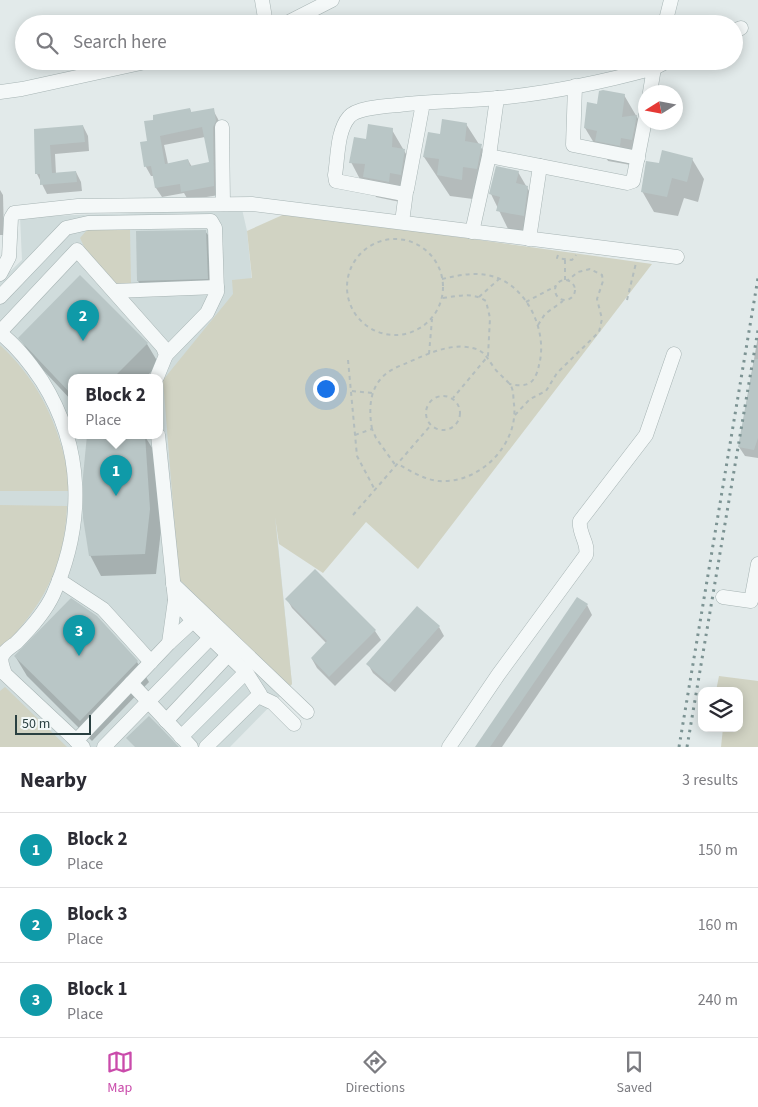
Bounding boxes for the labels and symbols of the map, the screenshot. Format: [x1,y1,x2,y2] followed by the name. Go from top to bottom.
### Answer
[638,85,683,130] north arrow
[67,300,99,341] pin: 2
[313,376,339,402] your location
[100,455,132,496] pin: 1
[63,615,95,656] pin: 3
[15,712,91,735] scale bar

